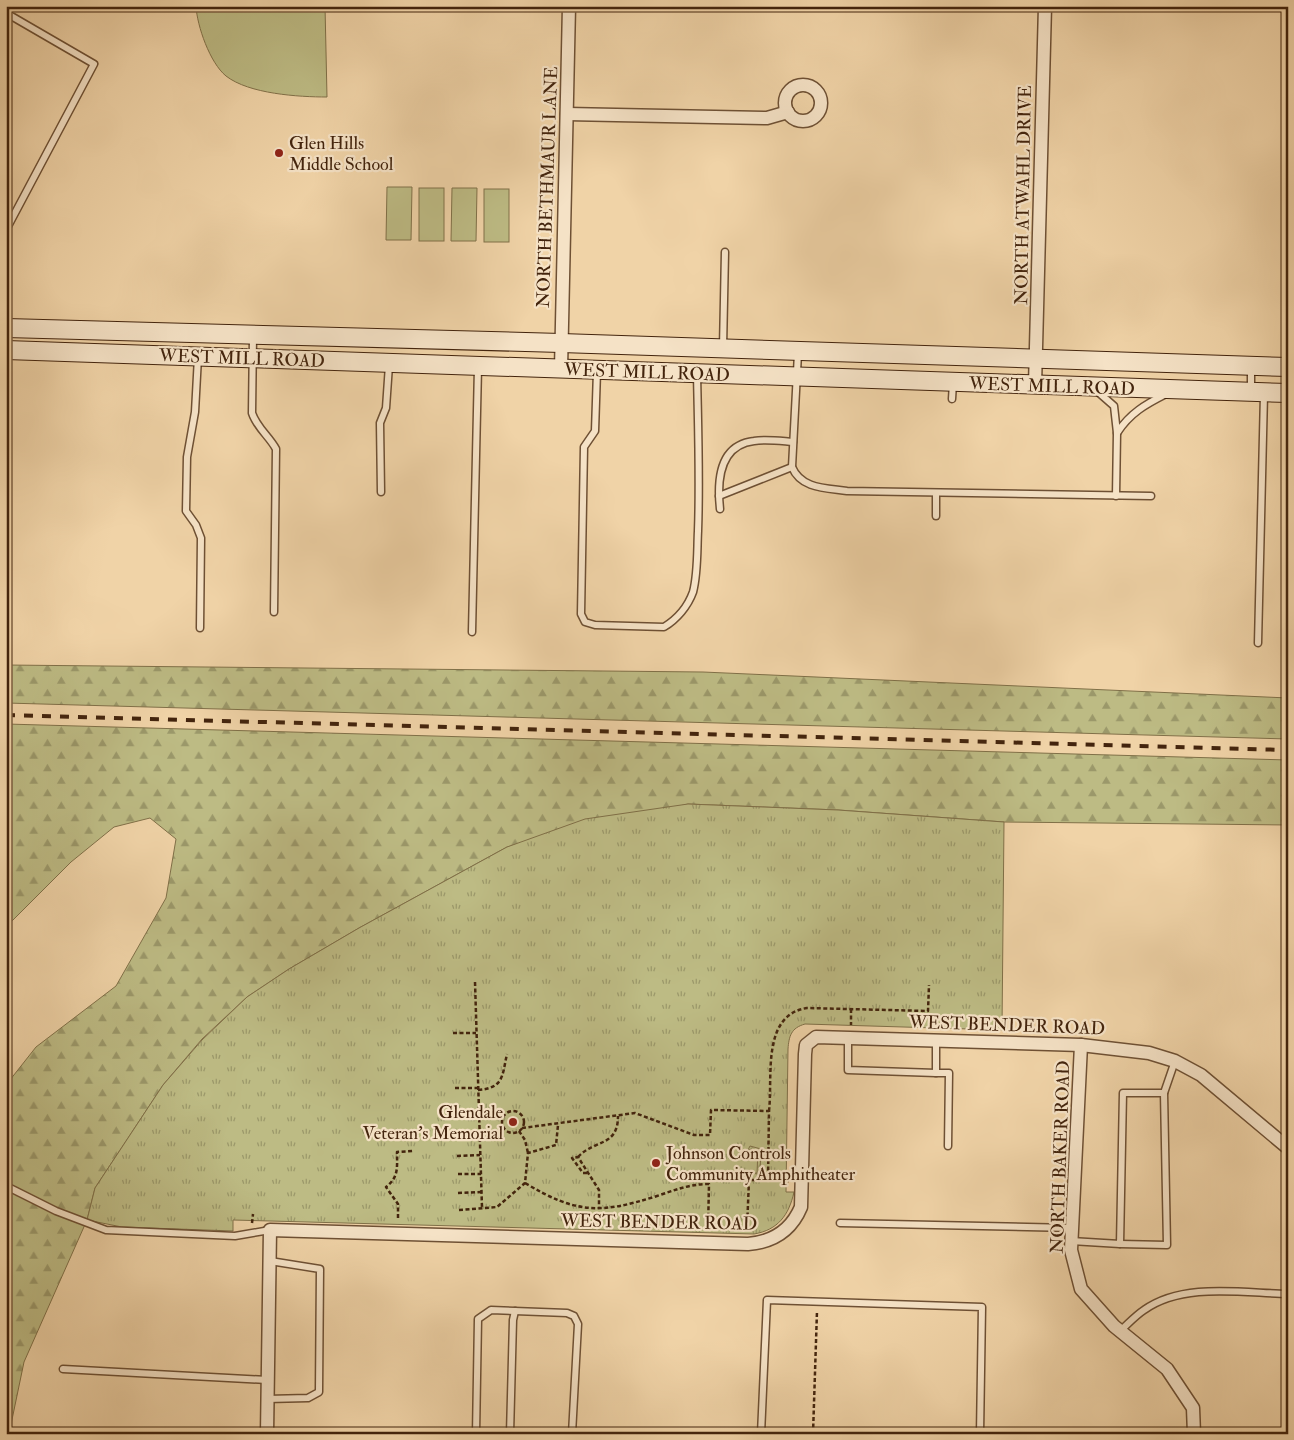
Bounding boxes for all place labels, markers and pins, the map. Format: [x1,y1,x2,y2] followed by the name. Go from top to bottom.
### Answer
[289,132,394,176] place label: Glen Hills Middle School
[273,147,285,159] marker: Glen Hills Middle School
[363,1101,503,1145] place label: Glendale Veteran's Memorial
[507,1116,519,1128] marker: Glendale Veteran's Memorial
[665,1142,855,1186] place label: Johnson Controls Community Amphitheater
[650,1157,662,1169] marker: Johnson Controls Community Amphitheater

